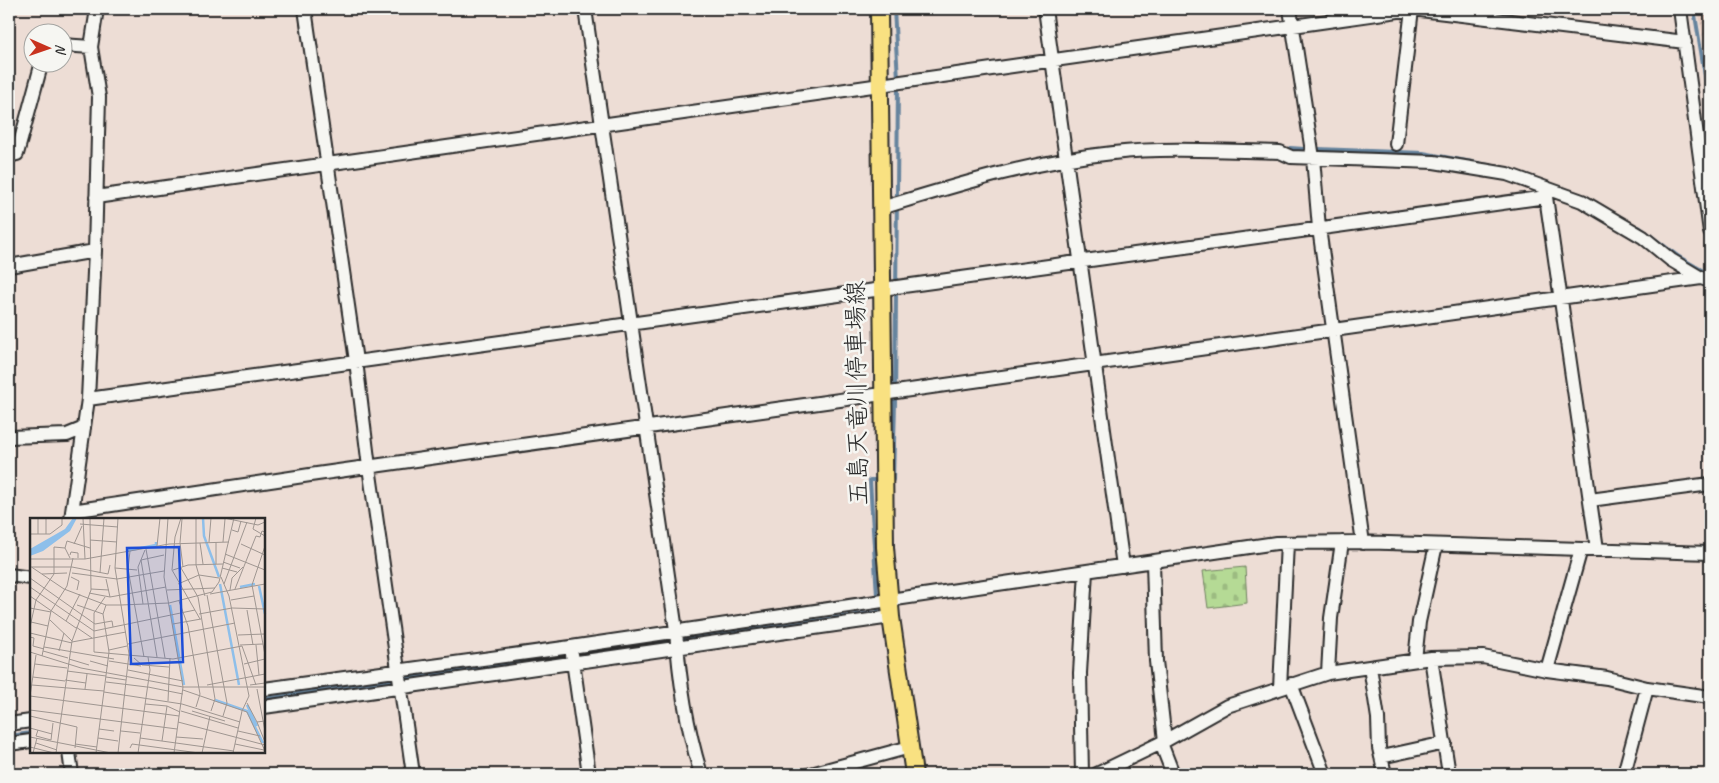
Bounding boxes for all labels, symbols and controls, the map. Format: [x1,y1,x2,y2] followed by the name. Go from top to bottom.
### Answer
[22,22,72,72] north arrow
[52,44,69,55] text: N
[839,280,875,506] street label: 五島天竜川停車場線
[30,518,265,753] inset map

